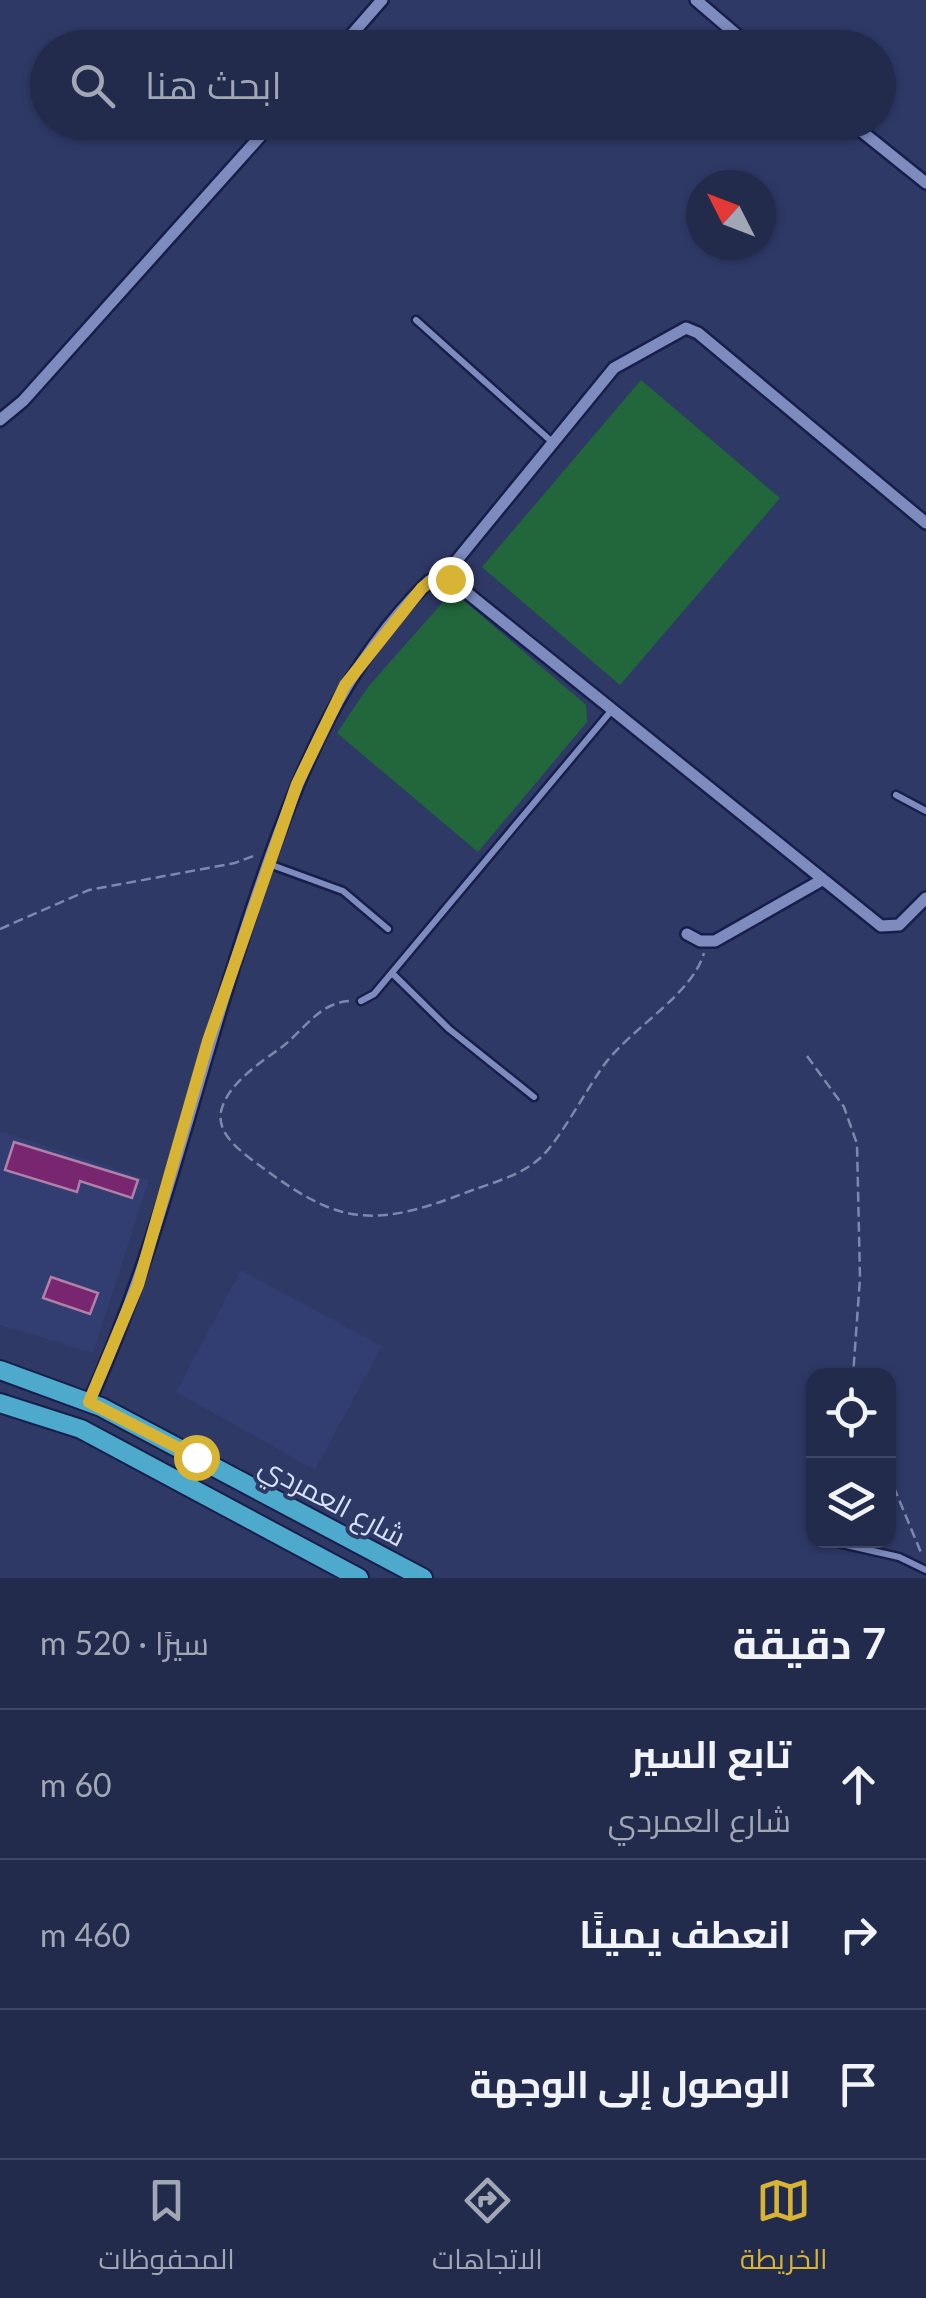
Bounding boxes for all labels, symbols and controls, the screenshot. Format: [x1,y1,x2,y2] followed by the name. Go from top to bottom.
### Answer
[30,30,896,140] search box
[65,58,120,113] icon: search
[145,61,282,107] text: ابحث هنا
[686,170,776,260] north arrow
[428,557,474,603] route end
[806,1368,896,1548] map controls
[806,1368,896,1458] button: locate
[174,1435,220,1481] route start
[251,1447,412,1558] street label: شارع العمردي
[806,1458,896,1548] button: layers
[733,1618,886,1668] text: 7 دقيقة
[40,1623,209,1662] text: سيرًا · 520 m
[631,1730,791,1776] text: تابع السير
[831,1757,886,1812] icon: ahead
[40,1765,112,1804] text: 60 m
[608,1800,791,1839] text: شارع العمردي
[831,1907,886,1962] icon: right
[579,1910,791,1956] text: انعطف يمينًا
[40,1915,130,1954] text: 460 m
[831,2057,886,2112] icon: arrive
[470,2060,791,2106] text: الوصول إلى الوجهة
[99,2173,235,2285] tab: المحفوظات
[432,2173,543,2285] tab: الاتجاهات
[740,2173,827,2285] tab: الخريطة

